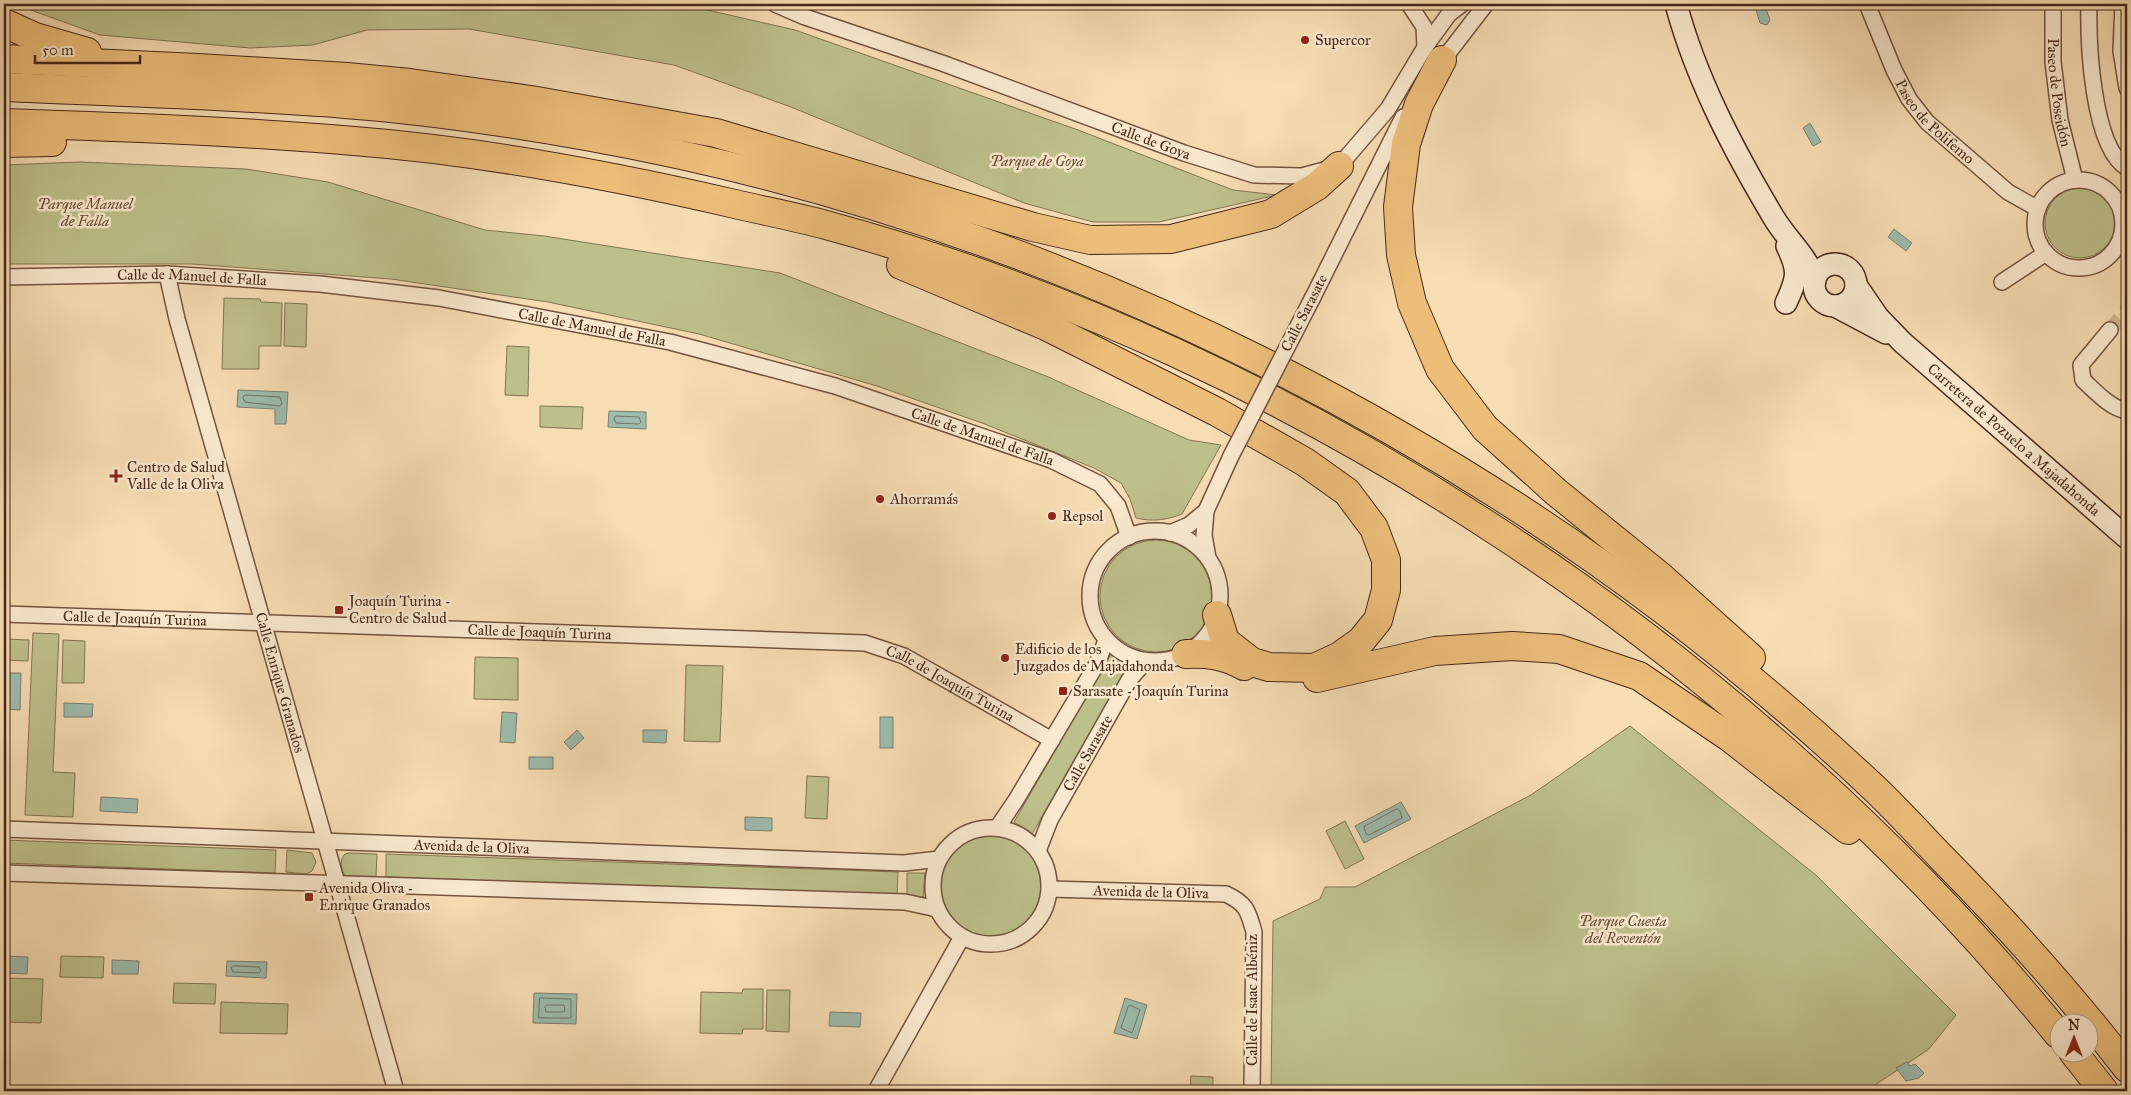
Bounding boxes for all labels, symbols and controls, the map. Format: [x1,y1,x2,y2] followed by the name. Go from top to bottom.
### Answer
[1315,31,1371,49] place label: Supercor
[35,32,140,64] scale bar
[1299,34,1311,46] marker: Supercor
[2044,38,2075,149] street label: Paseo de Poseidón
[42,41,74,59] text: 50 m
[1891,76,1978,168] street label: Paseo de Polifemo
[1109,118,1193,164] street label: Calle de Goya
[990,152,1084,170] park label: Parque de Goya
[38,195,134,230] park label: Parque Manuel de Falla
[117,265,268,290] street label: Calle de Manuel de Falla
[1277,271,1331,355] street label: Calle Sarasate
[517,304,668,350] street label: Calle de Manuel de Falla
[1924,360,2104,520] street label: Carretera de Pozuelo a Majadahonda
[909,404,1057,470] street label: Calle de Manuel de Falla
[126,458,225,493] place label: Centro de Salud Valle de la Oliva
[109,469,123,483] marker: Centro de Salud Valle de la Oliva
[889,490,958,508] place label: Ahorramás
[874,493,886,505] marker: Ahorramás
[1062,507,1104,525] place label: Repsol
[1046,510,1058,522] marker: Repsol
[347,592,451,627] place label: Joaquín Turina - Centro de Salud
[333,604,345,616] marker: Joaquín Turina - Centro de Salud
[63,607,208,630] street label: Calle de Joaquín Turina
[252,610,309,755] street label: Calle Enrique Granados
[467,621,613,643] street label: Calle de Joaquín Turina
[1013,640,1174,676] place label: Edificio de los Juzgados de Majadahonda
[884,642,1018,726] street label: Calle de Joaquín Turina
[999,652,1011,664] marker: Edificio de los Juzgados de Majadahonda
[1073,682,1229,701] place label: Sarasate - Joaquín Turina
[1057,685,1069,697] marker: Sarasate - Joaquín Turina
[1059,712,1116,794] street label: Calle Sarasate
[413,835,530,858] street label: Avenida de la Oliva
[318,879,430,915] place label: Avenida Oliva - Enrique Granados
[1092,881,1210,903] street label: Avenida de la Oliva
[303,891,315,903] marker: Avenida Oliva - Enrique Granados
[1579,912,1667,947] park label: Parque Cuesta del Reventón
[1243,934,1261,1066] street label: Calle de Isaac Albéniz
[2048,1012,2098,1062] north arrow
[2068,1017,2080,1034] text: N

